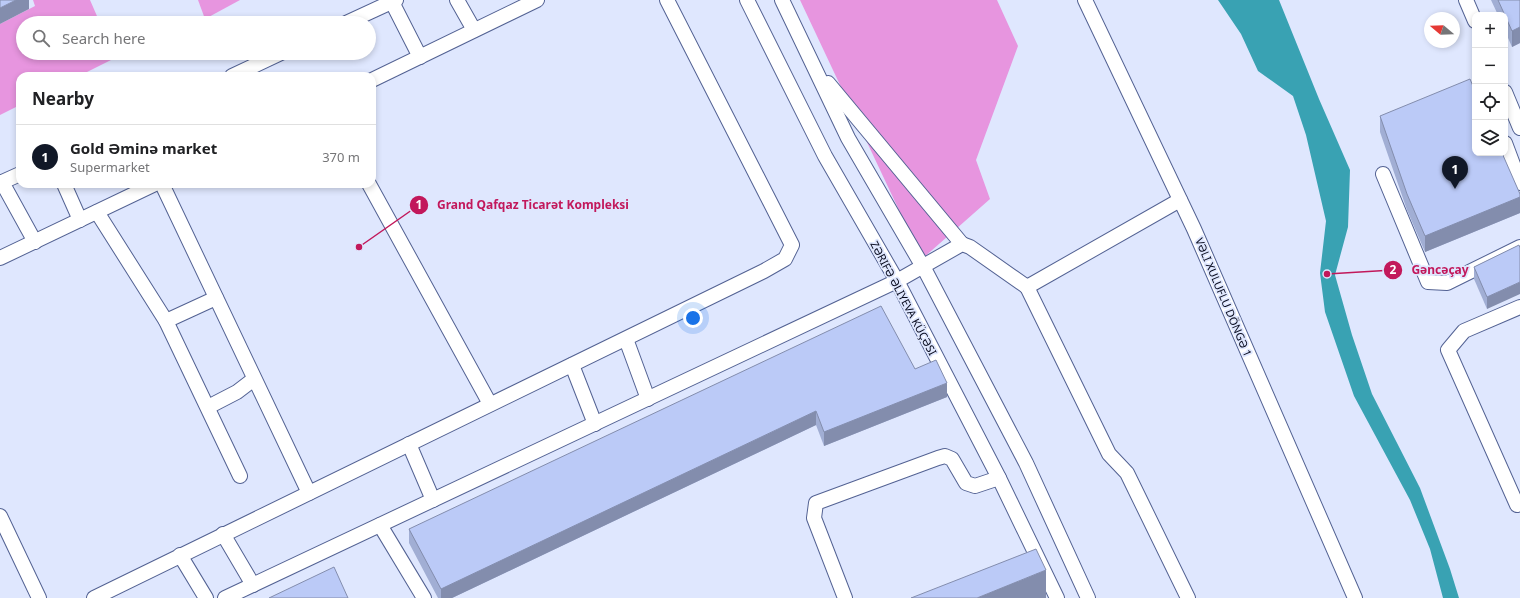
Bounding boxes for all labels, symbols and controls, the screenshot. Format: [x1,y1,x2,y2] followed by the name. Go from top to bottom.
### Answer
[1424,12,1460,48] north arrow
[1472,12,1508,156] map controls
[1472,12,1508,48] button: +
[16,16,376,60] search box
[30,27,52,49] icon: search
[62,28,145,48] text: Search here
[1472,48,1508,84] button: −
[1472,84,1508,120] button: locate
[32,87,94,110] text: Nearby
[1472,120,1508,156] button: layers
[70,138,217,158] text: Gold Əminə market
[41,148,49,166] text: 1
[322,148,360,166] text: 370 m
[1442,156,1468,189] pin: 1
[70,158,150,176] text: Supermarket
[409,193,637,217] callout: Grand Qafqaz Ticarət Kompleksi
[416,196,422,213] text: 1
[437,196,629,213] text: Grand Qafqaz Ticarət Kompleksi
[1192,235,1256,359] street label: VƏLI XULUFLU DÖNGƏ 1
[867,238,941,358] street label: ZƏRIFƏ ƏLIYEVA KÜÇƏSI
[1383,258,1477,282] callout: Gəncəçay
[1390,261,1397,278] text: 2
[1411,261,1469,278] text: Gəncəçay
[683,308,703,328] your location

